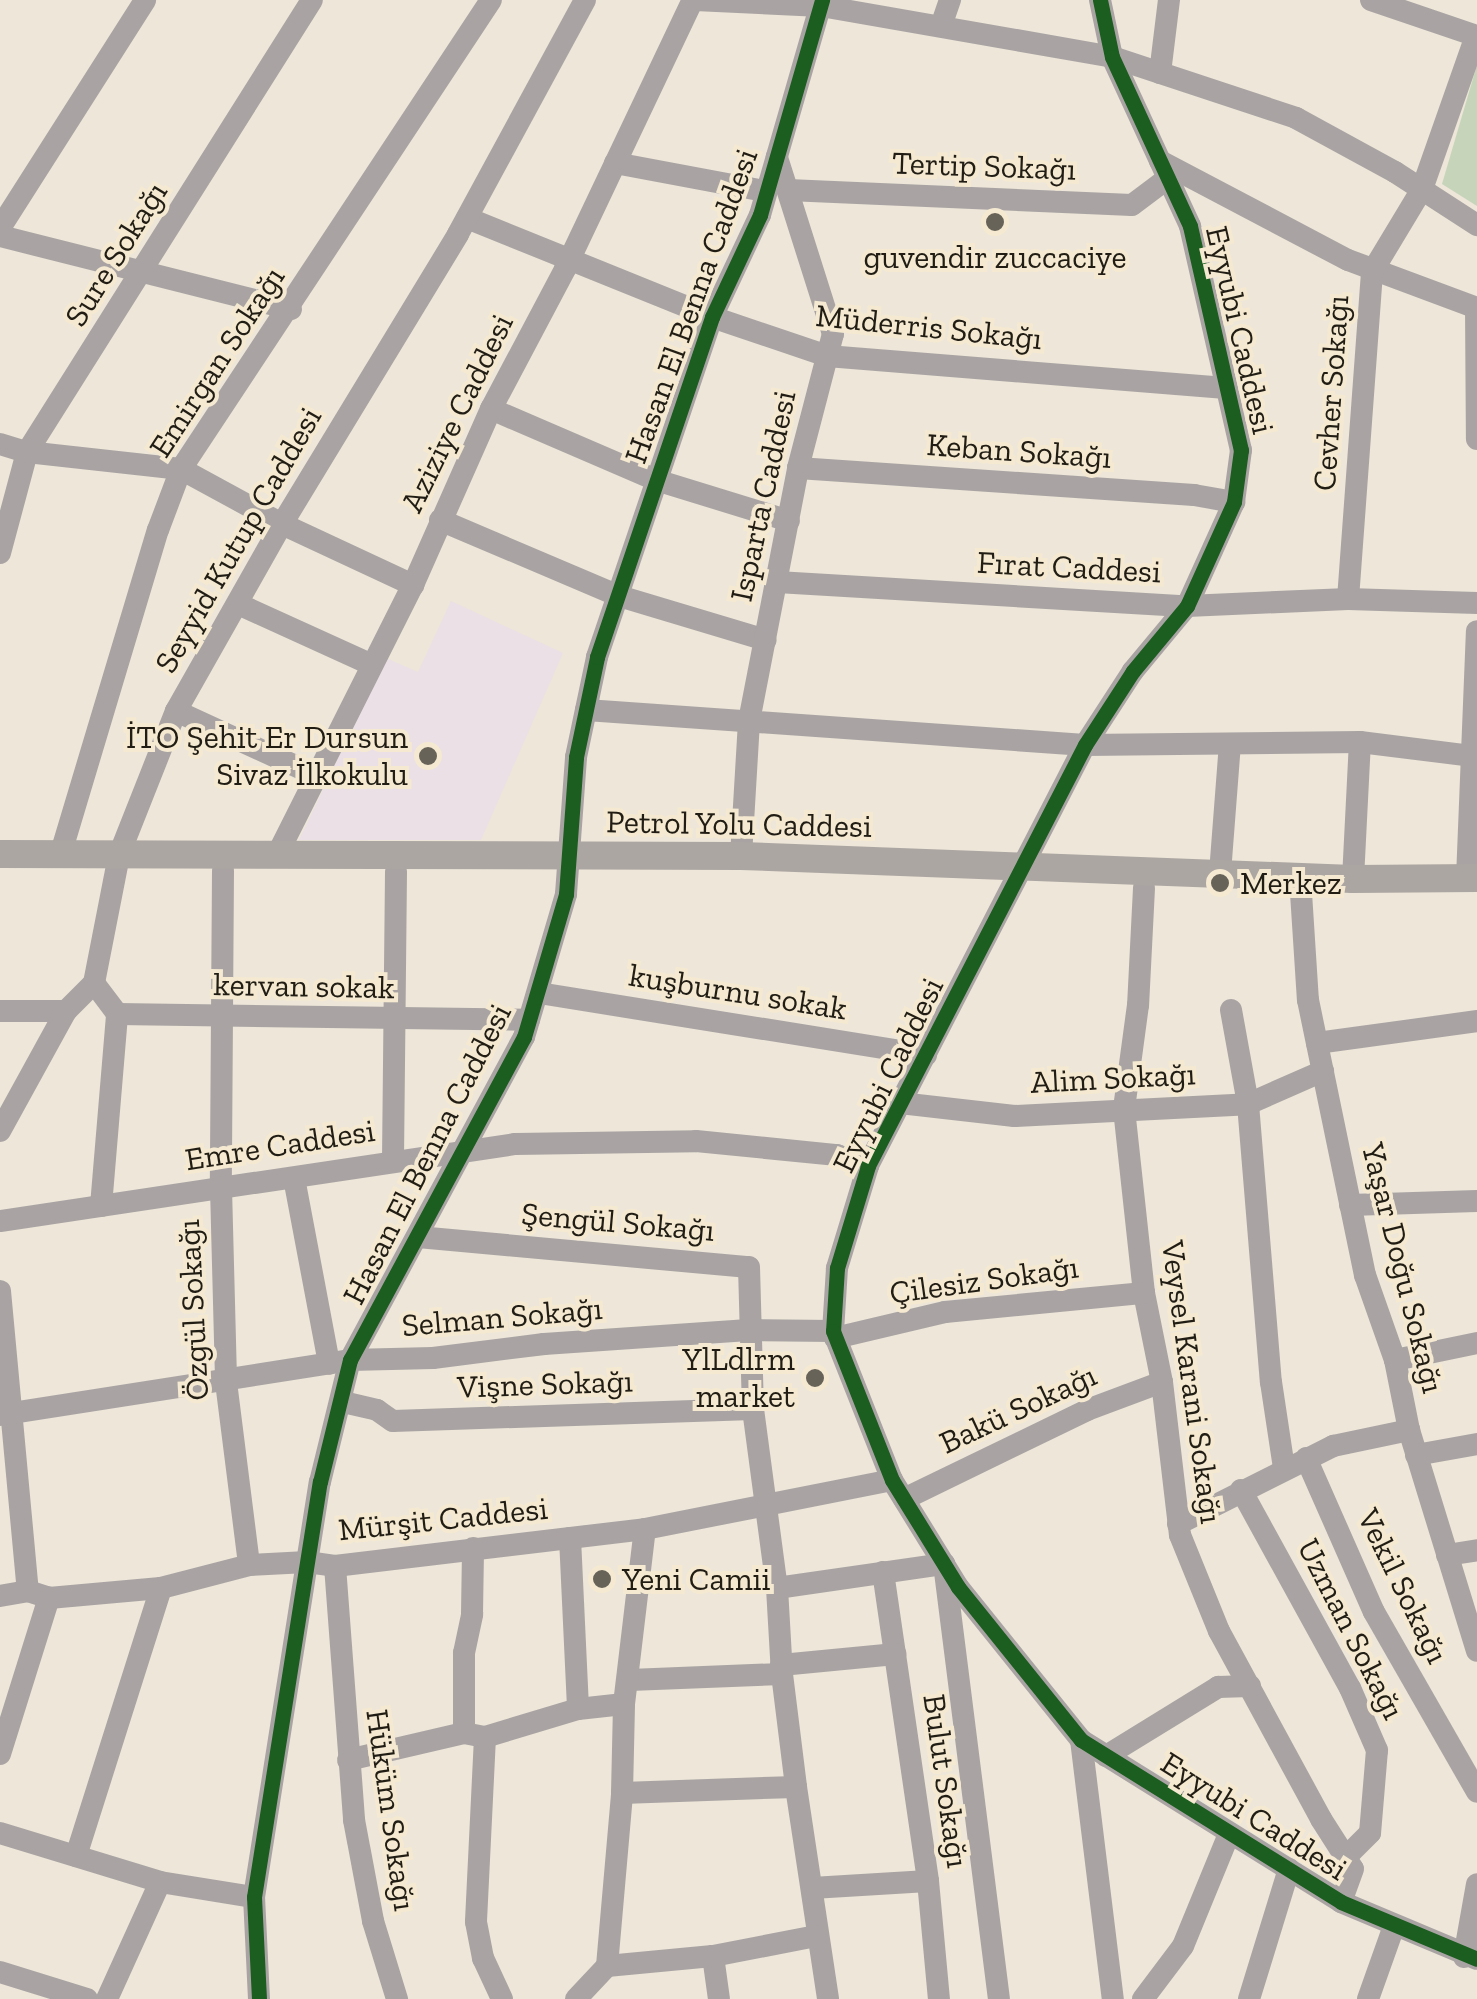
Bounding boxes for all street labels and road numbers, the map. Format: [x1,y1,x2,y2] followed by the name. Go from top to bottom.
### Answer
[616,143,766,469] street label: Hasan El Benna Caddesi
[891,144,1077,188] street label: Tertip Sokağı
[57,175,175,333] street label: Sure Sokağı
[1197,222,1283,438] street label: Eyyubi Caddesi
[141,260,293,464] street label: Emirgan Sokağı
[1305,294,1357,492] street label: Cevher Sokağı
[814,296,1044,358] street label: Müderris Sokağı
[393,308,521,518] street label: Aziziye Caddesi
[722,387,804,605] street label: Isparta Caddesi
[146,400,330,680] street label: Seyyid Kutup Caddesi
[925,425,1113,477] street label: Keban Sokağı
[976,543,1162,591] street label: Fırat Caddesi
[605,802,873,846] street label: Petrol Yolu Caddesi
[626,956,850,1028] street label: kuşburnu sokak
[213,965,395,1007] street label: kervan sokak
[824,971,952,1179] street label: Eyyubi Caddesi
[335,997,519,1311] street label: Hasan El Benna Caddesi
[1030,1055,1196,1101] street label: Alim Sokağı
[182,1111,378,1179] street label: Emre Caddesi
[1353,1139,1453,1397] street label: Yaşar Doğu Sokağı
[520,1194,716,1250] street label: Şengül Sokağı
[169,1218,217,1402] street label: Özgül Sokağı
[1153,1238,1231,1526] street label: Veysel Karani Sokağı
[887,1248,1081,1312] street label: Çilesiz Sokağı
[400,1289,604,1345] street label: Selman Sokağı
[933,1356,1103,1462] street label: Bakü Sokağı
[456,1362,634,1406] street label: Vişne Sokağı
[336,1489,550,1549] street label: Mürşit Caddesi
[1349,1502,1457,1670] street label: Vekil Sokağı
[1289,1532,1413,1726] street label: Uzman Sokağı
[915,1692,977,1870] street label: Bulut Sokağı
[358,1707,424,1913] street label: Hüküm Sokağı
[1154,1744,1354,1888] street label: Eyyubi Caddesi

